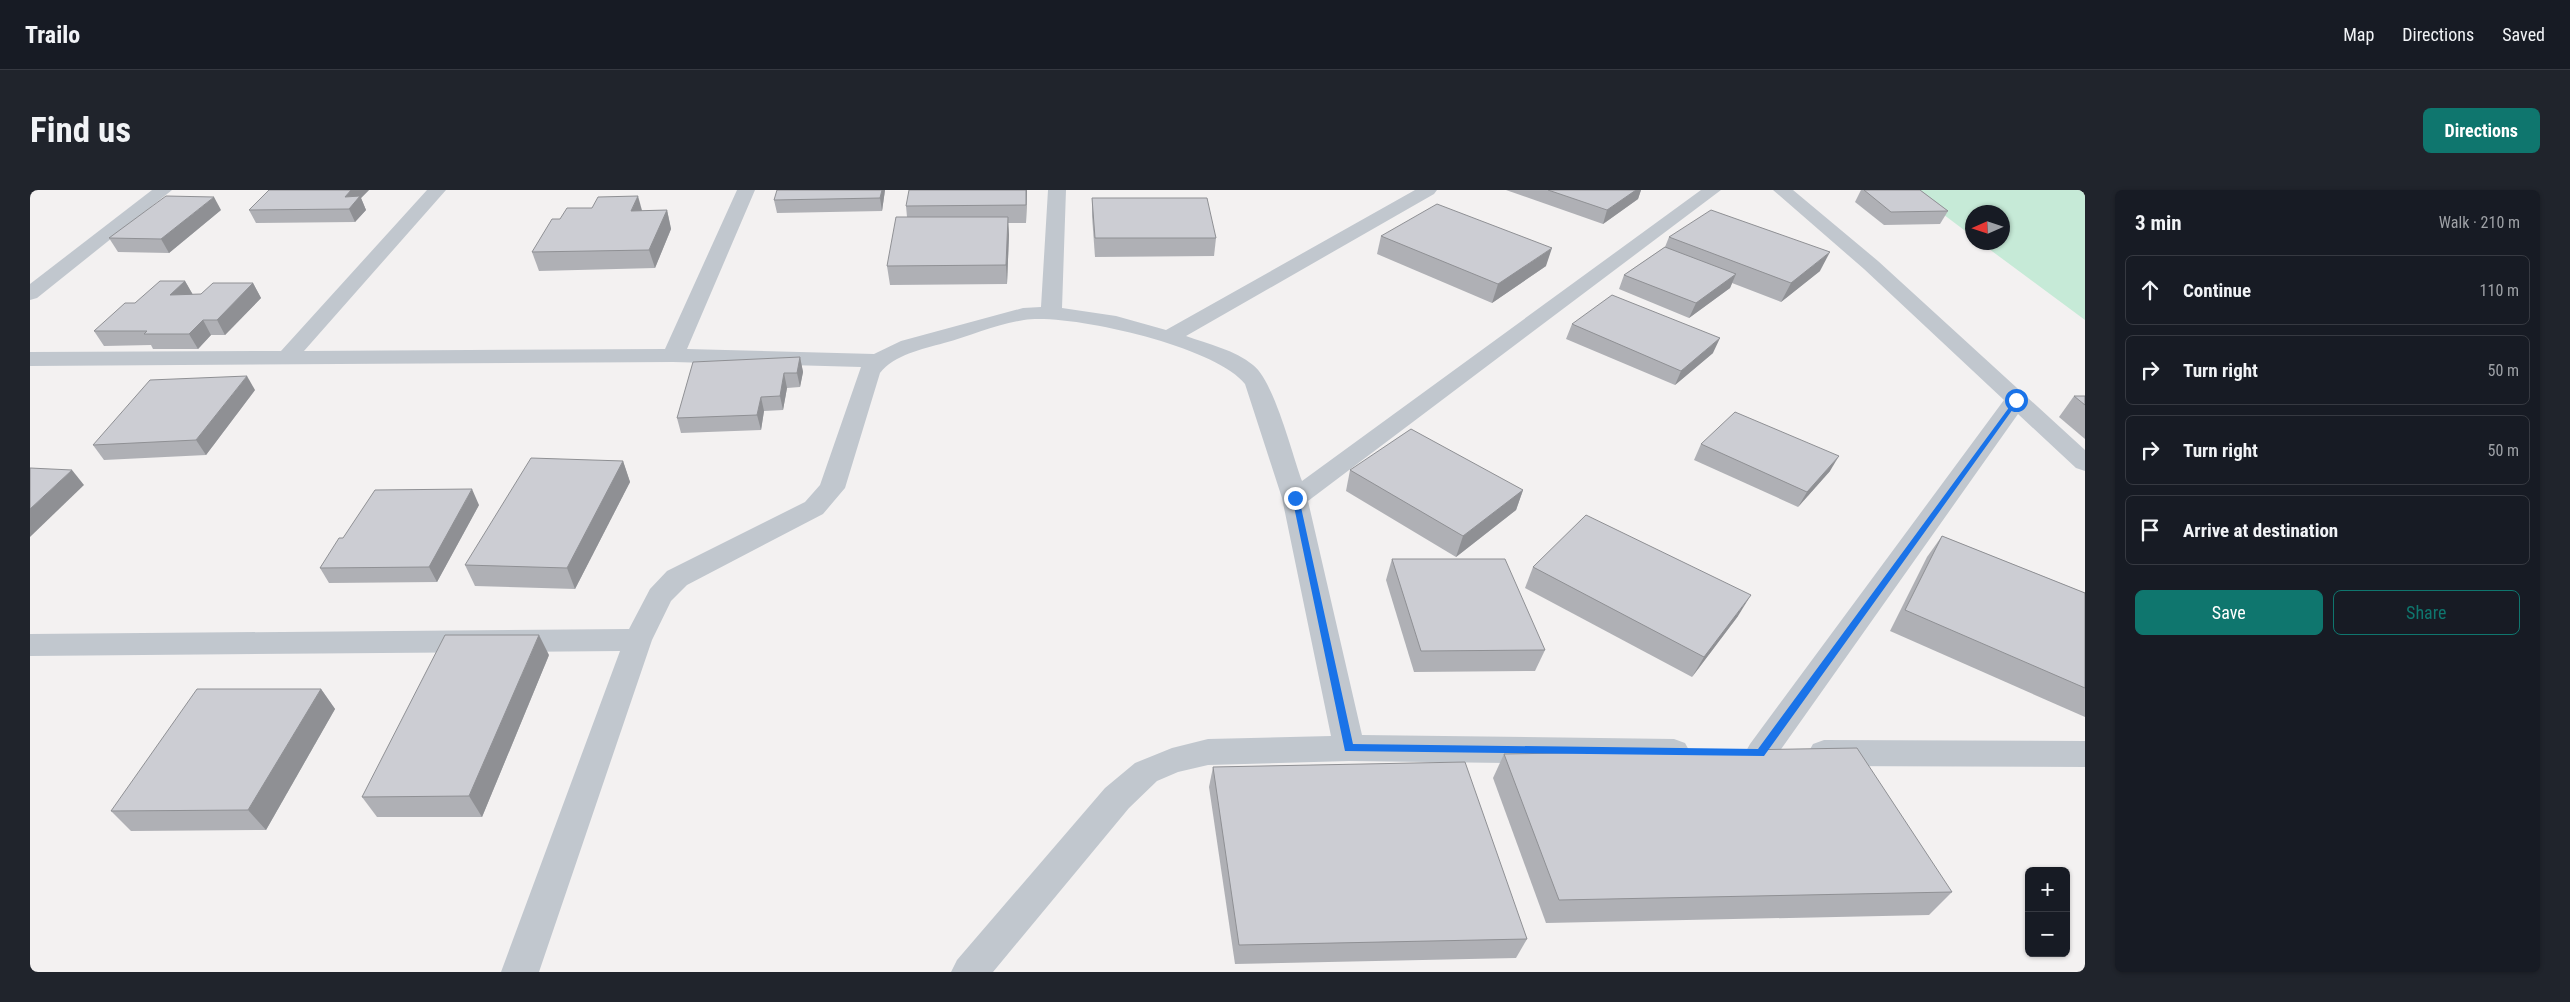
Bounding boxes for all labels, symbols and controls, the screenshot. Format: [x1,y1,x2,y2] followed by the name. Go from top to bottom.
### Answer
[25,21,80,49] text: Trailo
[2343,24,2374,45] text: Map
[2402,24,2474,45] text: Directions
[2502,24,2545,45] text: Saved
[2423,108,2540,153] button: Directions
[30,110,131,151] text: Find us
[1965,205,2010,250] north arrow
[2135,211,2182,235] text: 3 min
[2439,213,2520,232] text: Walk · 210 m
[2136,276,2164,304] icon: ahead
[2183,279,2251,302] text: Continue
[2480,281,2519,300] text: 110 m
[2136,356,2164,384] icon: right
[2183,359,2258,382] text: Turn right
[2487,361,2519,380] text: 50 m
[2005,389,2028,412] route start
[2136,436,2164,464] icon: right
[2183,439,2258,462] text: Turn right
[2487,441,2519,460] text: 50 m
[1284,487,1307,510] route end
[2136,516,2164,544] icon: arrive
[2183,519,2338,542] text: Arrive at destination
[2135,590,2323,635] button: Save
[2333,590,2520,635] button: Share
[2025,867,2070,957] map controls
[2025,867,2070,912] button: +
[2025,912,2070,957] button: −

